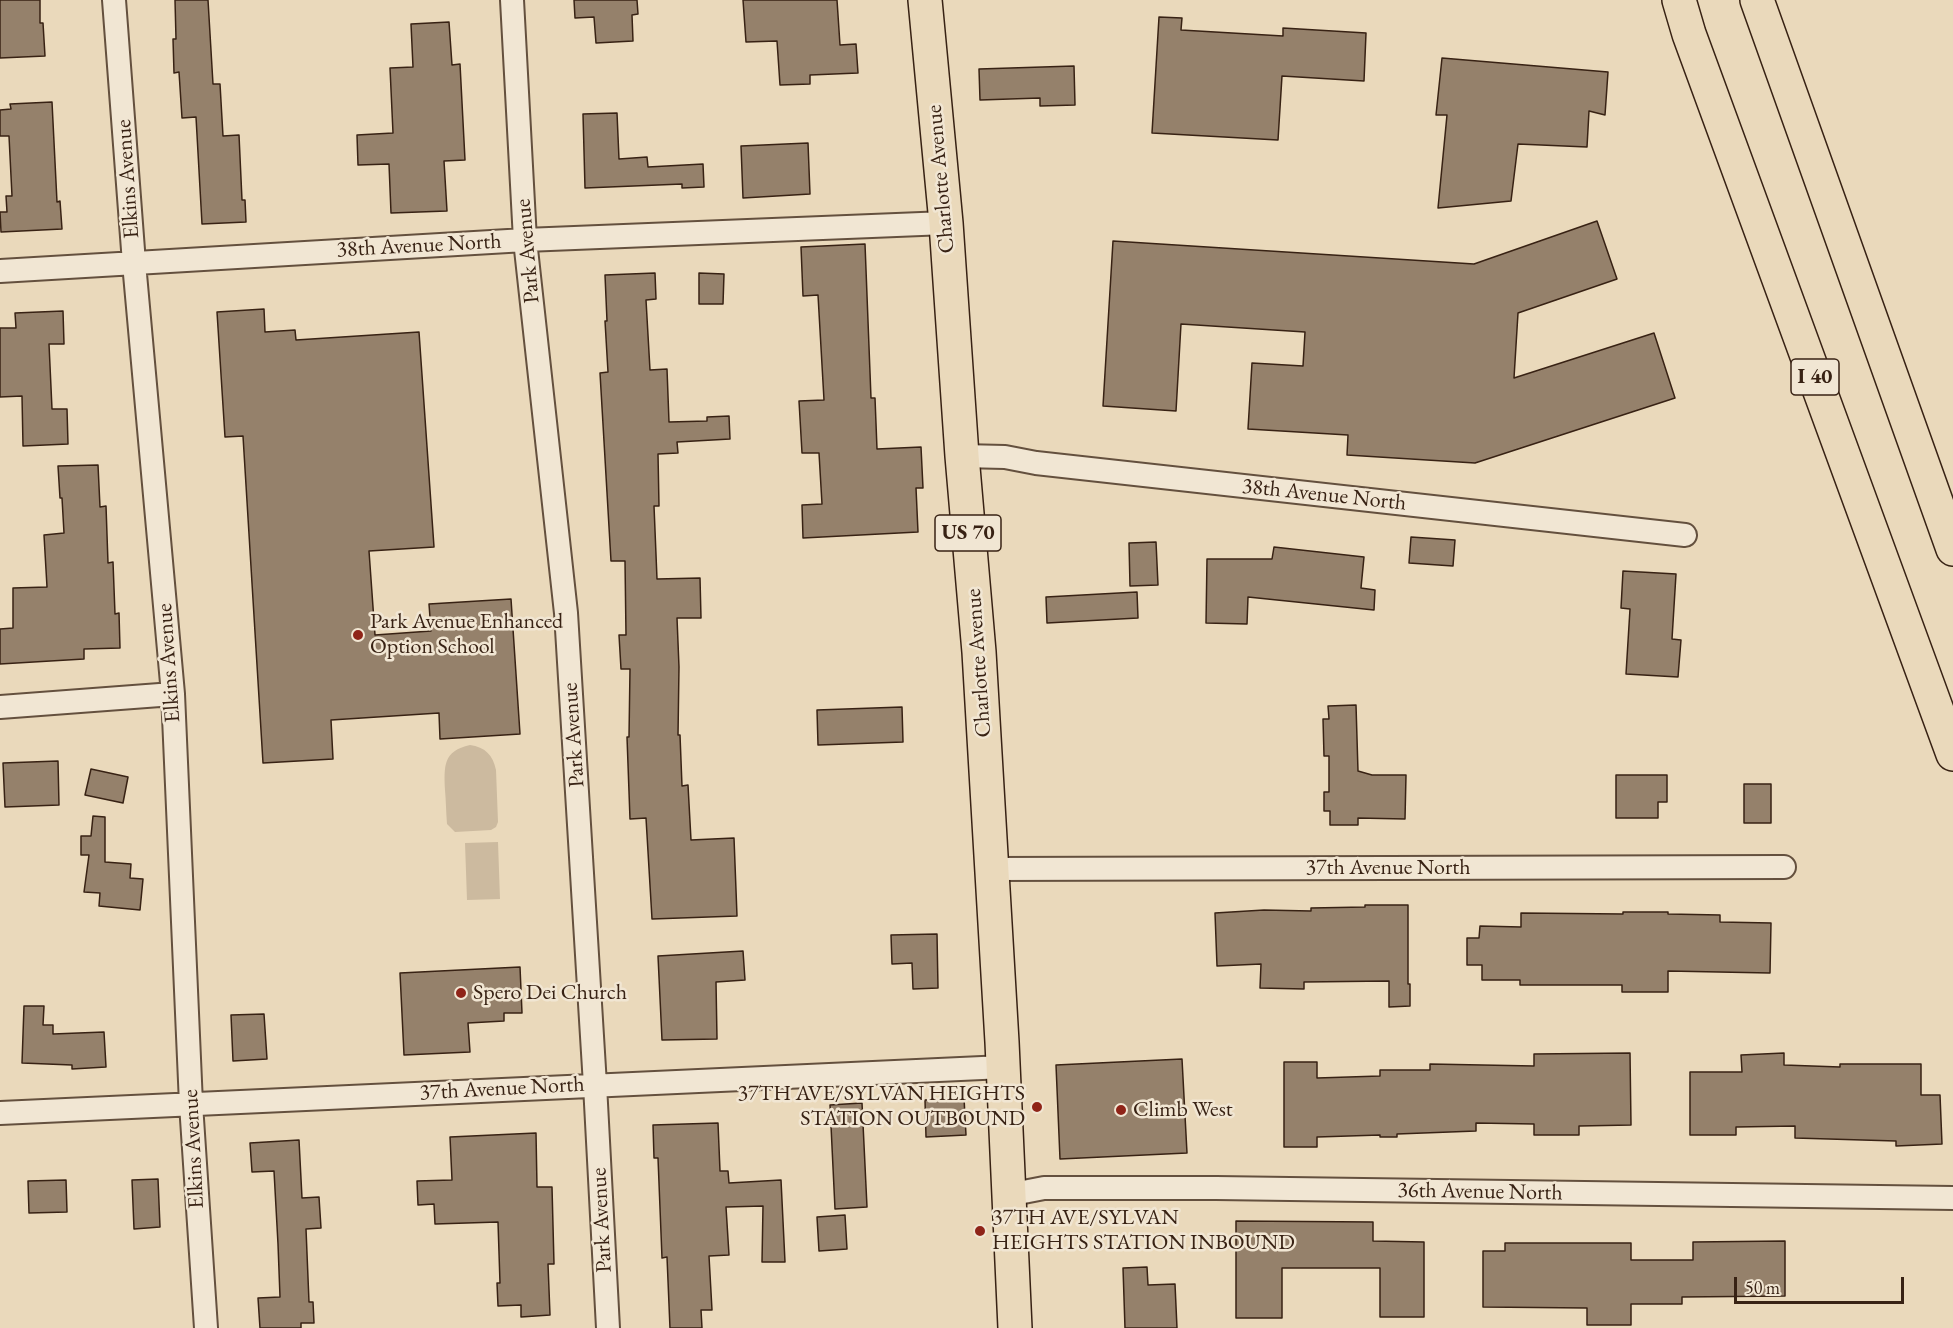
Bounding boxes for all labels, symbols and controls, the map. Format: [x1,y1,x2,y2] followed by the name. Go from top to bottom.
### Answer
[921,104,961,254] street label: Charlotte Avenue
[111,118,145,240] street label: Elkins Avenue
[510,198,546,304] street label: Park Avenue
[336,228,502,264] street label: 38th Avenue North
[1791,359,1839,395] road number: I 40
[1240,473,1408,517] street label: 38th Avenue North
[935,515,1001,551] road number: US 70
[961,588,997,738] street label: Charlotte Avenue
[152,602,186,724] street label: Elkins Avenue
[370,609,563,660] place label: Park Avenue Enhanced Option School
[351,628,365,642] marker: Park Avenue Enhanced Option School
[557,682,591,788] street label: Park Avenue
[1305,855,1471,881] street label: 37th Avenue North
[473,980,627,1006] place label: Spero Dei Church
[454,986,468,1000] marker: Spero Dei Church
[419,1071,585,1107] street label: 37th Avenue North
[738,1081,1025,1132] place label: 37TH AVE/SYLVAN HEIGHTS STATION OUTBOUND
[178,1089,210,1209] street label: Elkins Avenue
[1133,1097,1233,1123] place label: Climb West
[1030,1100,1044,1114] marker: 37TH AVE/SYLVAN HEIGHTS STATION OUTBOUND
[1114,1103,1128,1117] marker: Climb West
[586,1167,618,1273] street label: Park Avenue
[1397,1177,1563,1207] street label: 36th Avenue North
[992,1205,1295,1256] place label: 37TH AVE/SYLVAN HEIGHTS STATION INBOUND
[973,1224,987,1238] marker: 37TH AVE/SYLVAN HEIGHTS STATION INBOUND
[1737,1265,1906,1303] scale bar
[1745,1276,1780,1299] text: 50 m

